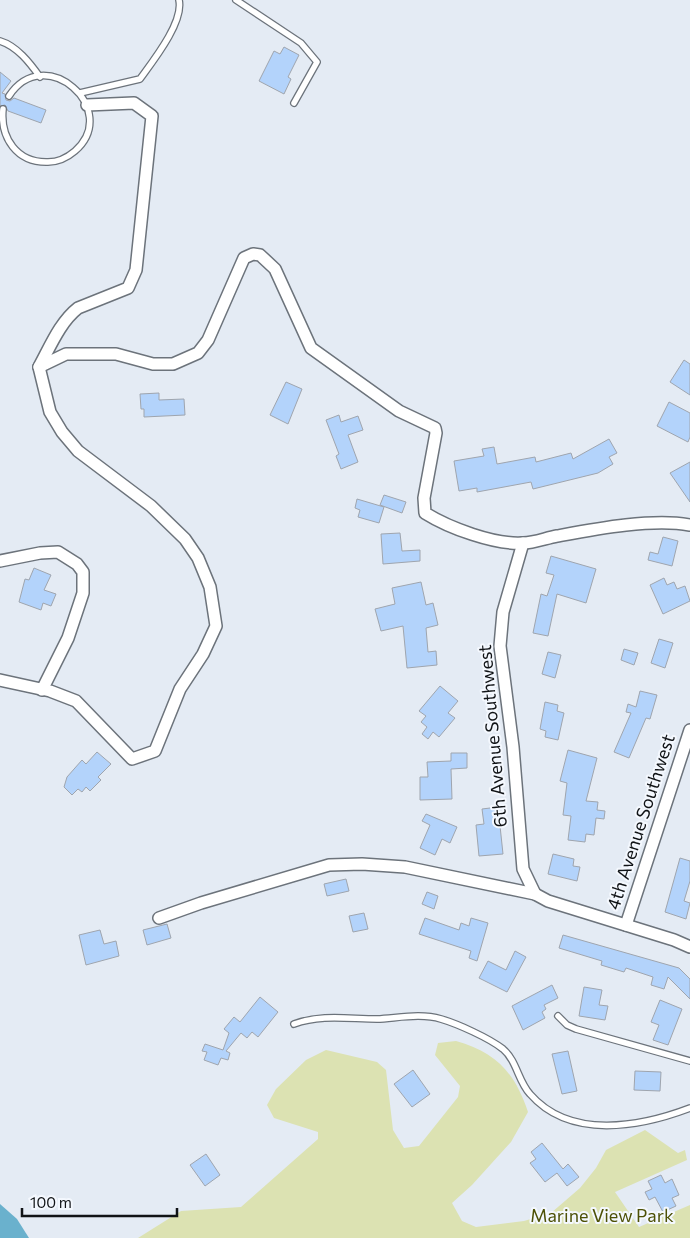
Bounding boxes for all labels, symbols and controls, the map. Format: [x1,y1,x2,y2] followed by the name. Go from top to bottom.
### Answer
[473,644,511,828] street label: 6th Avenue Southwest
[601,731,679,912] street label: 4th Avenue Southwest
[22,1186,178,1218] scale bar
[30,1193,72,1211] text: 100 m
[530,1204,674,1226] park label: Marine View Park

